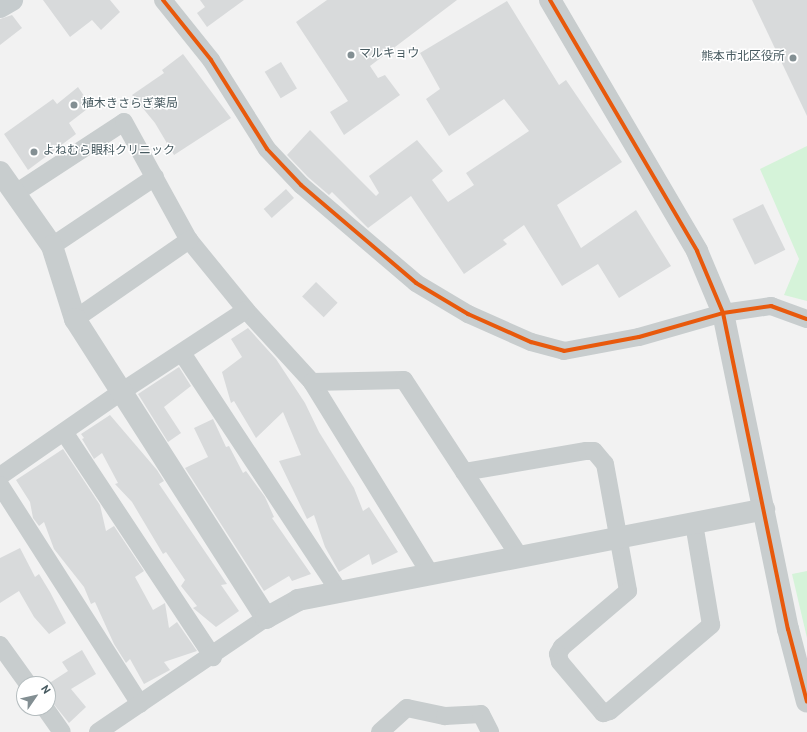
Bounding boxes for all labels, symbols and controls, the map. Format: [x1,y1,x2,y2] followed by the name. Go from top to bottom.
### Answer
[359,48,419,62] place label: マルキョウ
[346,50,356,60] marker: マルキョウ
[701,51,785,65] place label: 熊本市北区役所
[788,53,798,63] marker: 熊本市北区役所
[82,98,178,112] place label: 植木きさらぎ薬局
[69,100,79,110] marker: 植木きさらぎ薬局
[43,145,175,159] place label: よねむら眼科クリニック
[28,146,40,158] marker: よねむら眼科クリニック
[16,676,56,716] north arrow
[37,683,53,697] text: N

